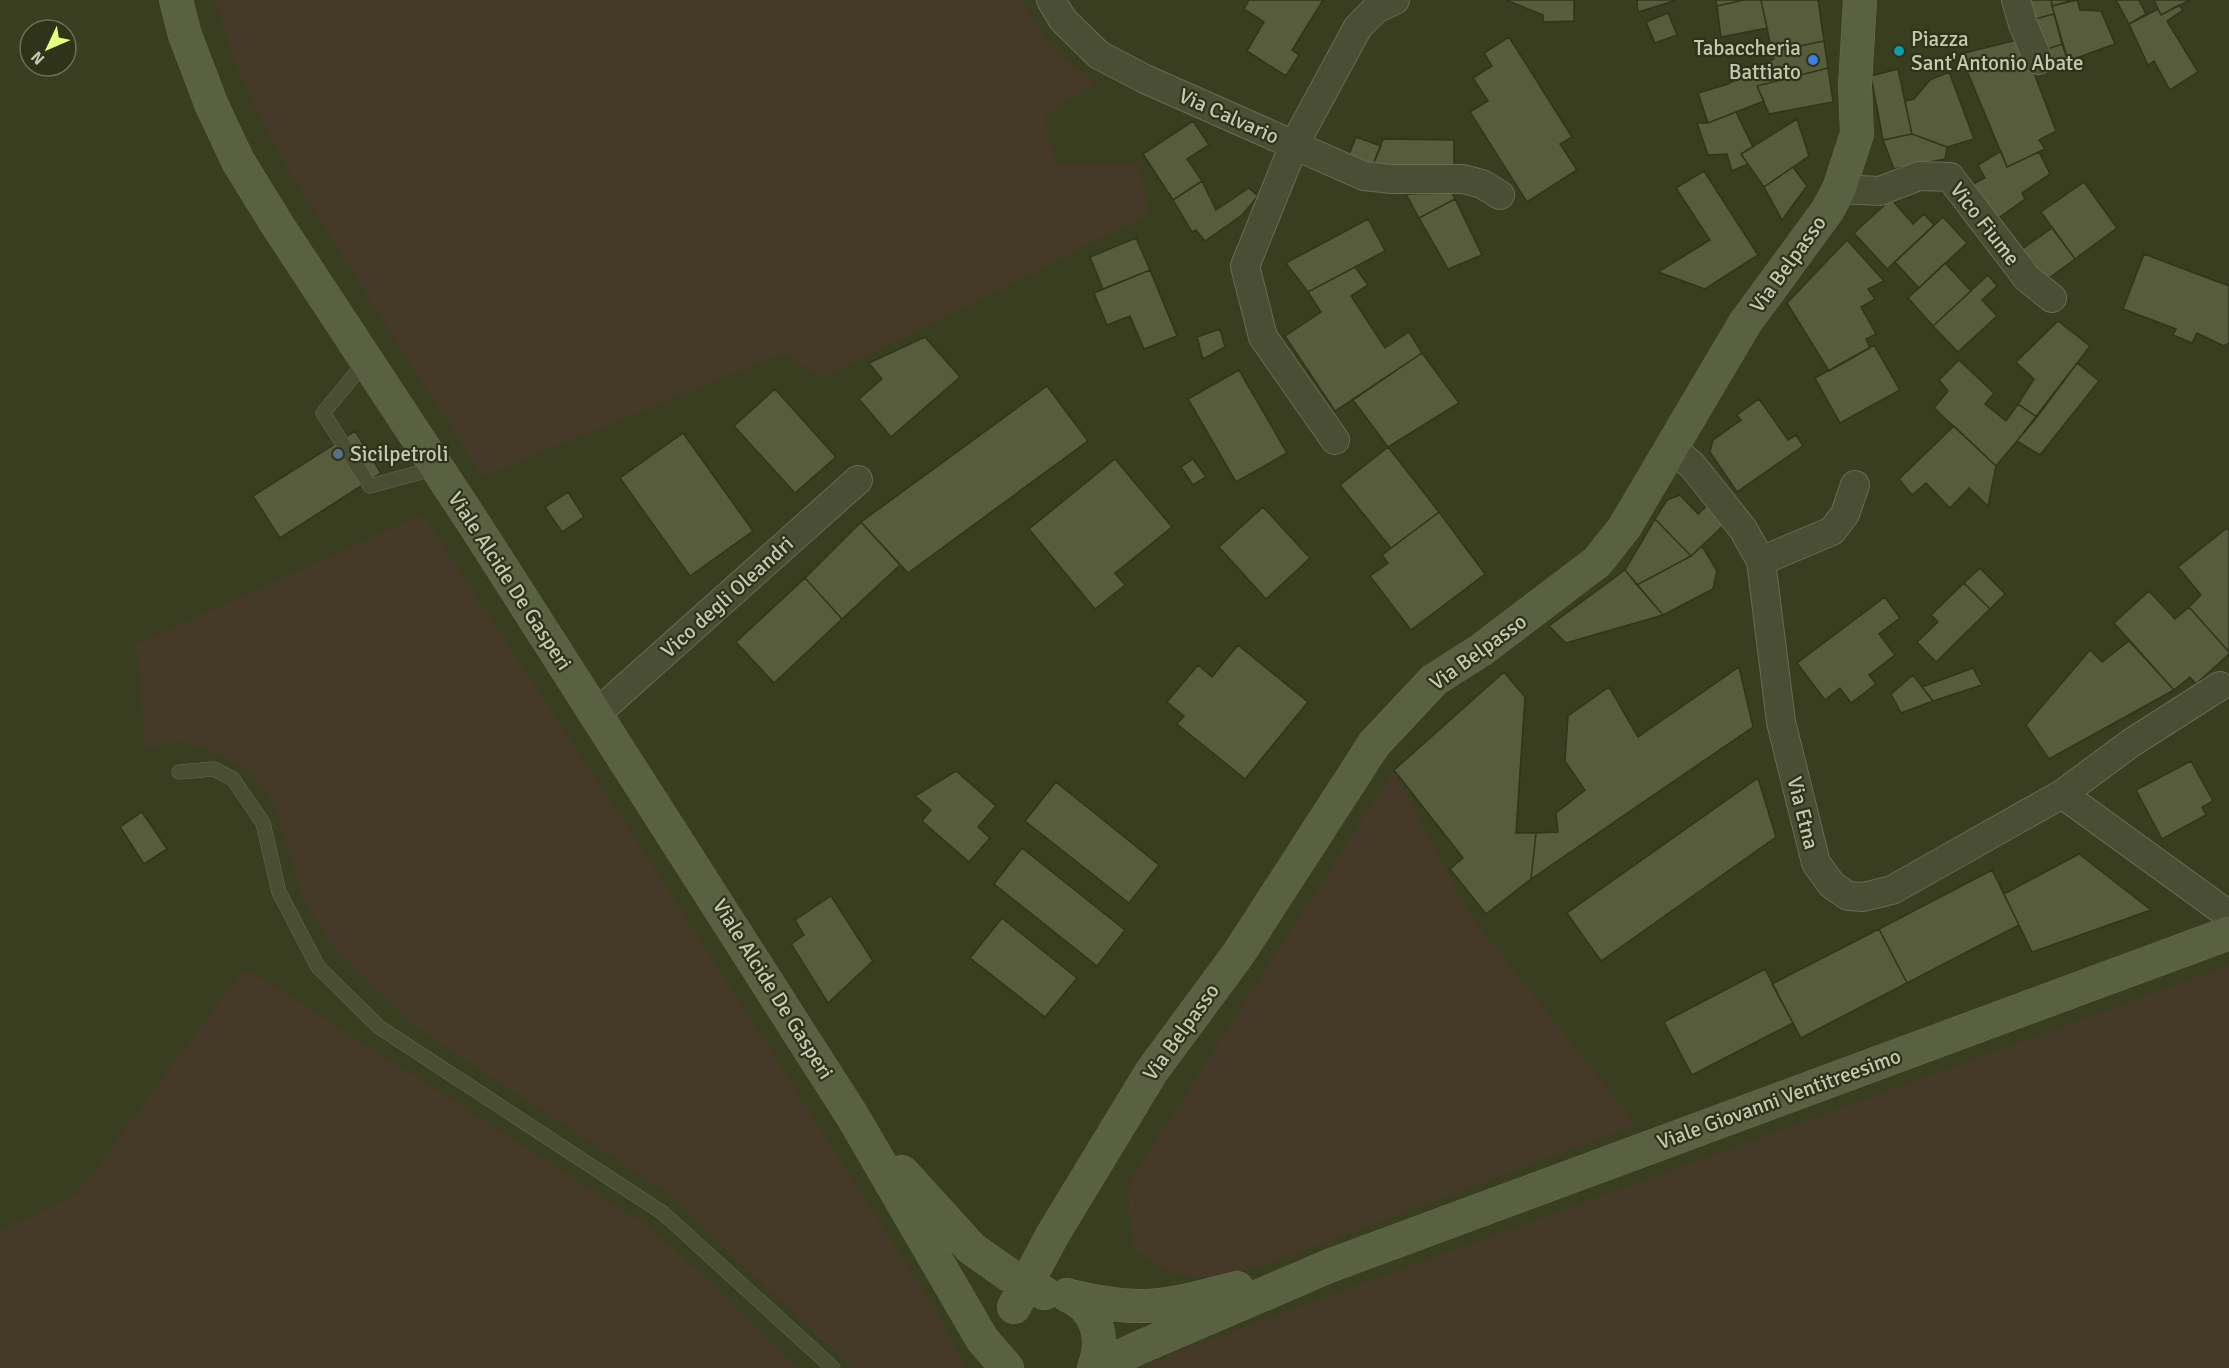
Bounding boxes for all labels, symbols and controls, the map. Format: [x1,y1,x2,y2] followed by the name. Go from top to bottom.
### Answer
[18,18,78,78] north arrow
[1911,26,2084,76] place label: Piazza Sant'Antonio Abate
[1694,35,1801,85] place label: Tabaccheria Battiato
[1892,44,1906,58] marker: Piazza Sant'Antonio Abate
[27,47,49,69] text: N
[1806,53,1820,67] marker: Tabaccheria Battiato
[1175,82,1283,150] street label: Via Calvario
[1944,177,2026,271] street label: Vico Fiume
[1744,210,1832,318] street label: Via Belpasso
[350,441,448,467] place label: Sicilpetroli
[331,447,345,461] marker: Sicilpetroli
[443,487,577,675] street label: Viale Alcide De Gasperi
[655,531,799,663] street label: Vico degli Oleandri
[1424,608,1532,696] street label: Via Belpasso
[1781,774,1825,852] street label: Via Etna
[707,894,839,1084] street label: Viale Alcide De Gasperi
[1137,978,1225,1086] street label: Via Belpasso
[1654,1043,1904,1155] street label: Viale Giovanni Ventitreesimo

